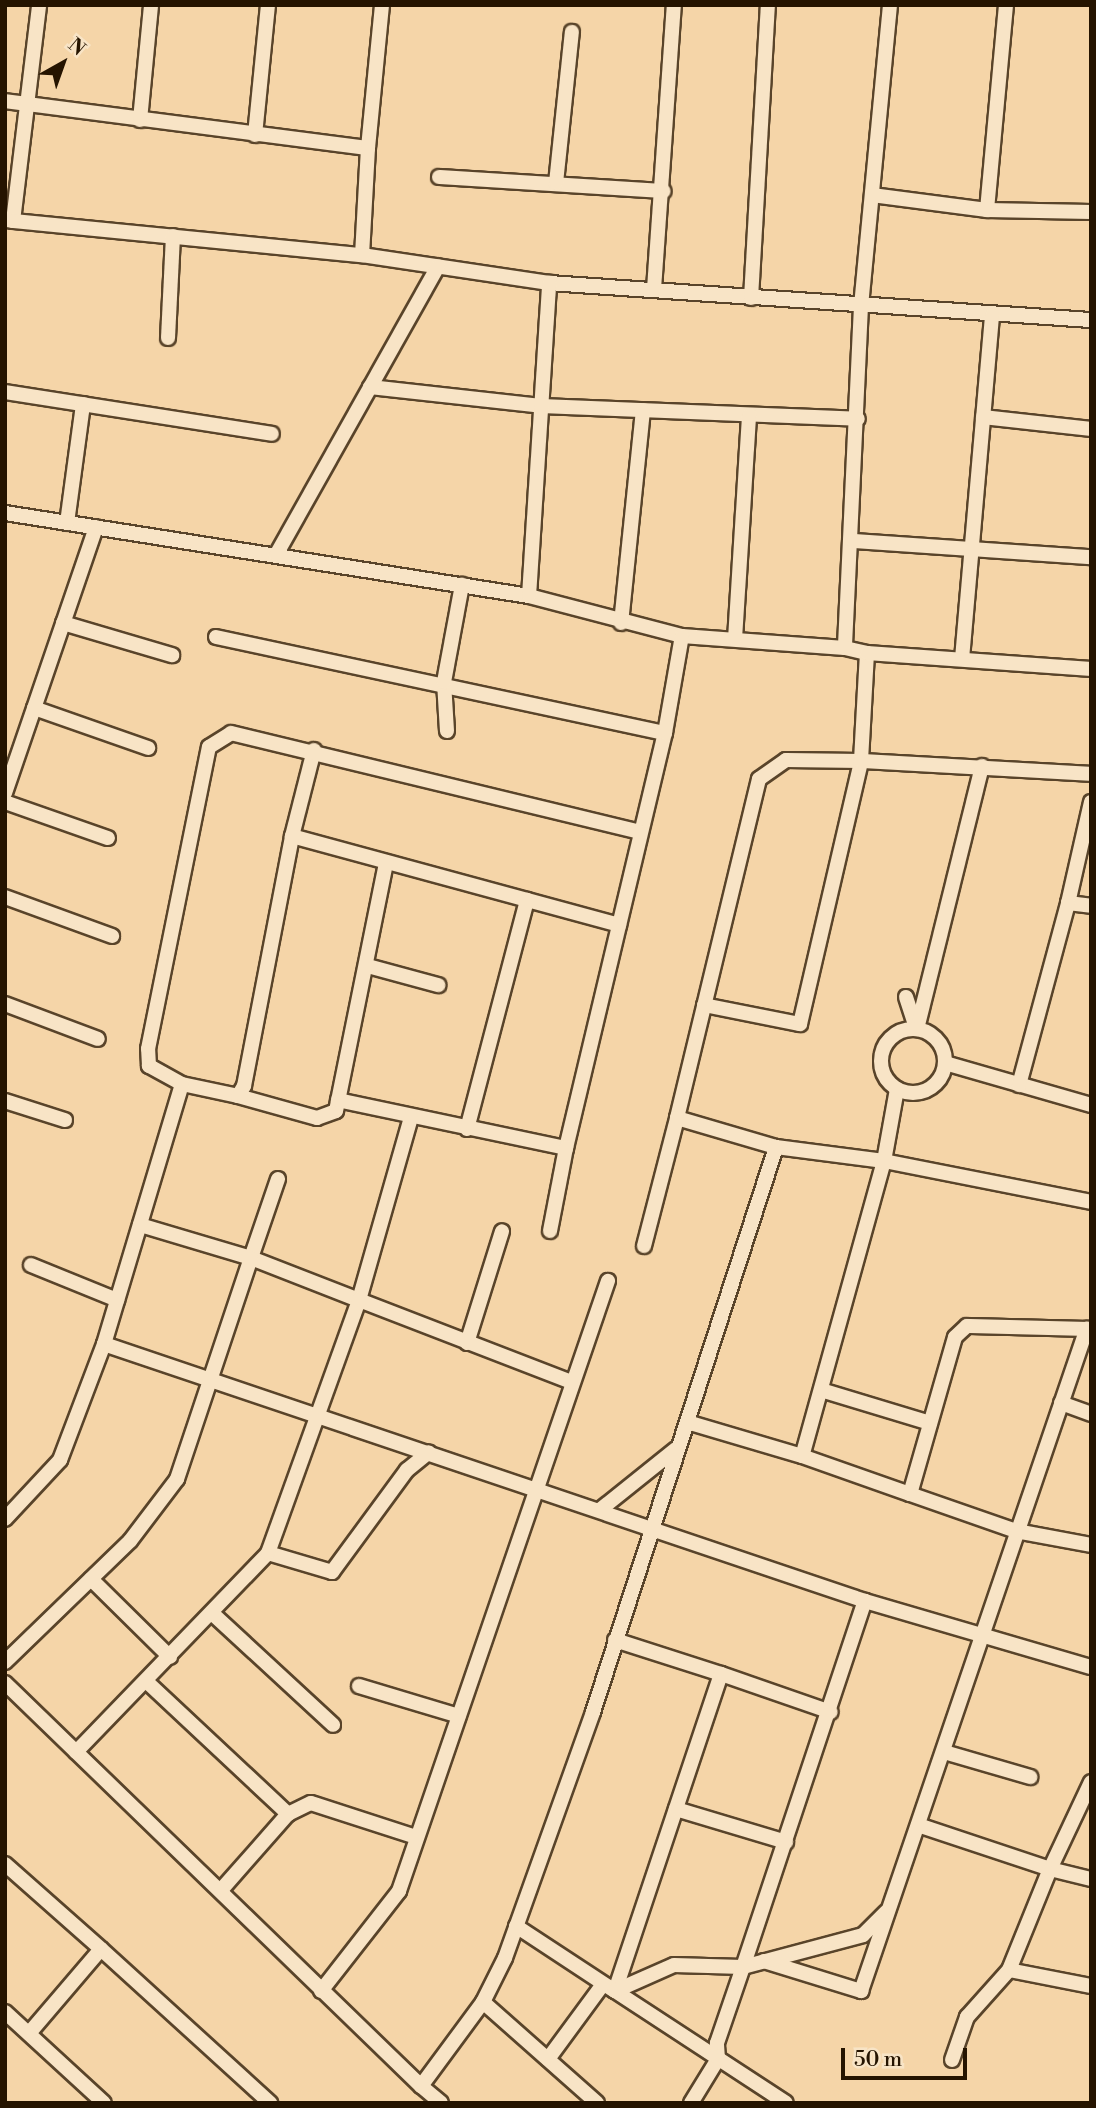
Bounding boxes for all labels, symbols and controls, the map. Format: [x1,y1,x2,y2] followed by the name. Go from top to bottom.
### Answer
[28,28,98,98] north arrow
[63,33,90,61] text: N
[844,2035,970,2078] scale bar
[854,2047,902,2073] text: 50 m

